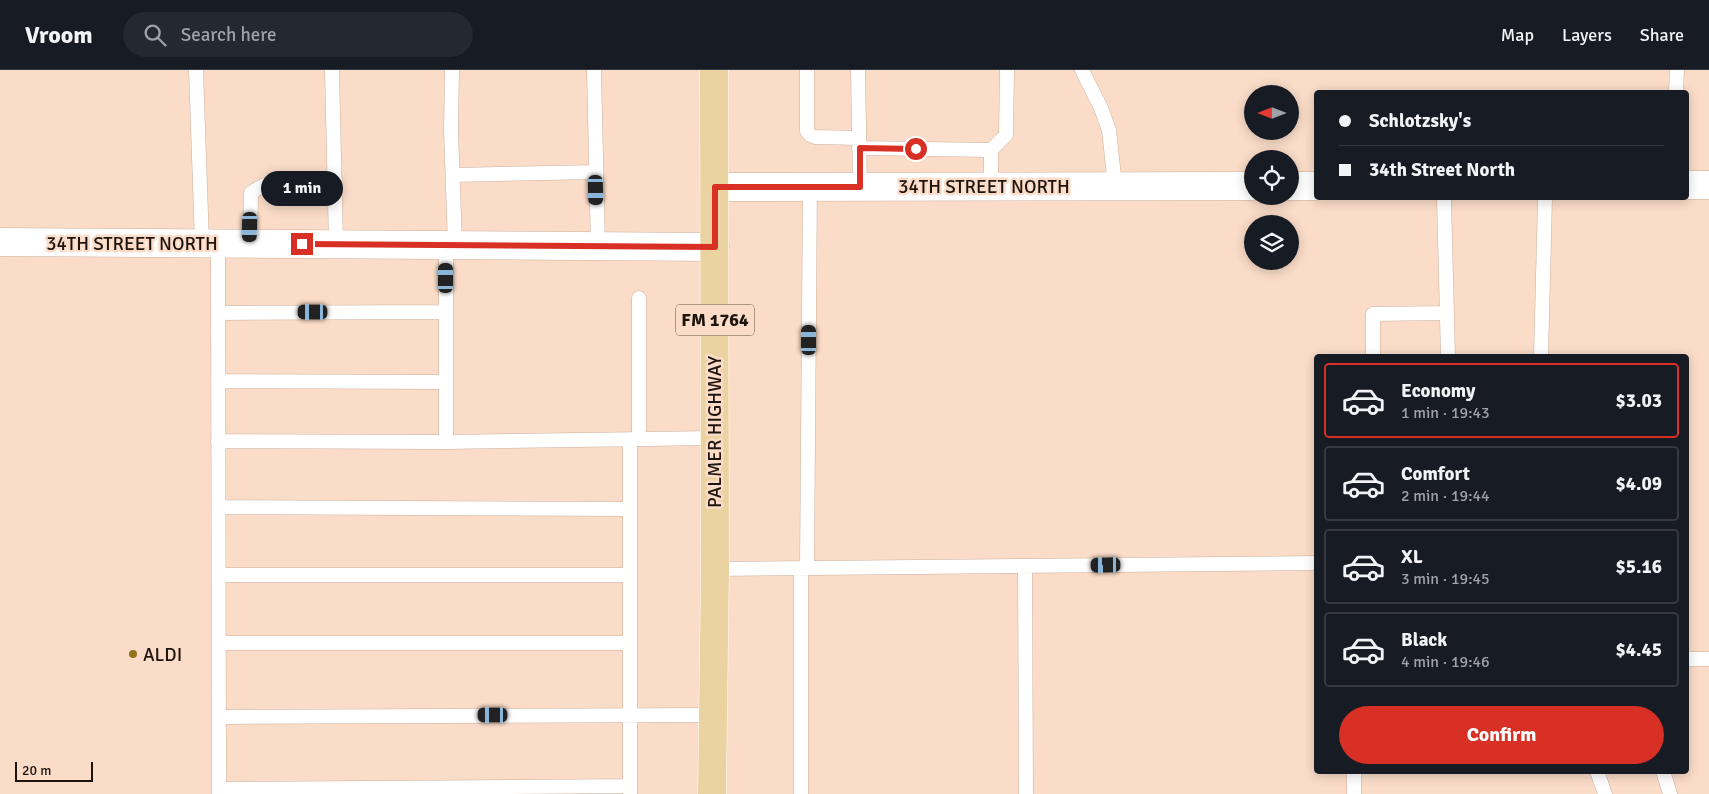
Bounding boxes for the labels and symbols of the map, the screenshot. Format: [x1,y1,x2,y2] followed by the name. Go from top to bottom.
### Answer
[1244,85,1299,140] north arrow
[905,138,927,160] route start
[261,171,343,206] callout: 1 min
[588,175,603,205] car
[898,175,1070,199] street label: 34TH STREET NORTH
[242,212,257,242] car
[46,232,218,256] street label: 34TH STREET NORTH
[291,233,313,255] route end
[438,263,453,293] car
[676,304,754,336] road number: FM 1764
[298,305,328,320] car
[801,325,816,355] car
[703,356,727,508] street label: PALMER HIGHWAY
[1090,557,1121,573] car
[143,643,182,667] place label: ALDI
[127,648,139,660] marker: ALDI
[478,708,508,723] car
[15,759,92,782] scale bar

